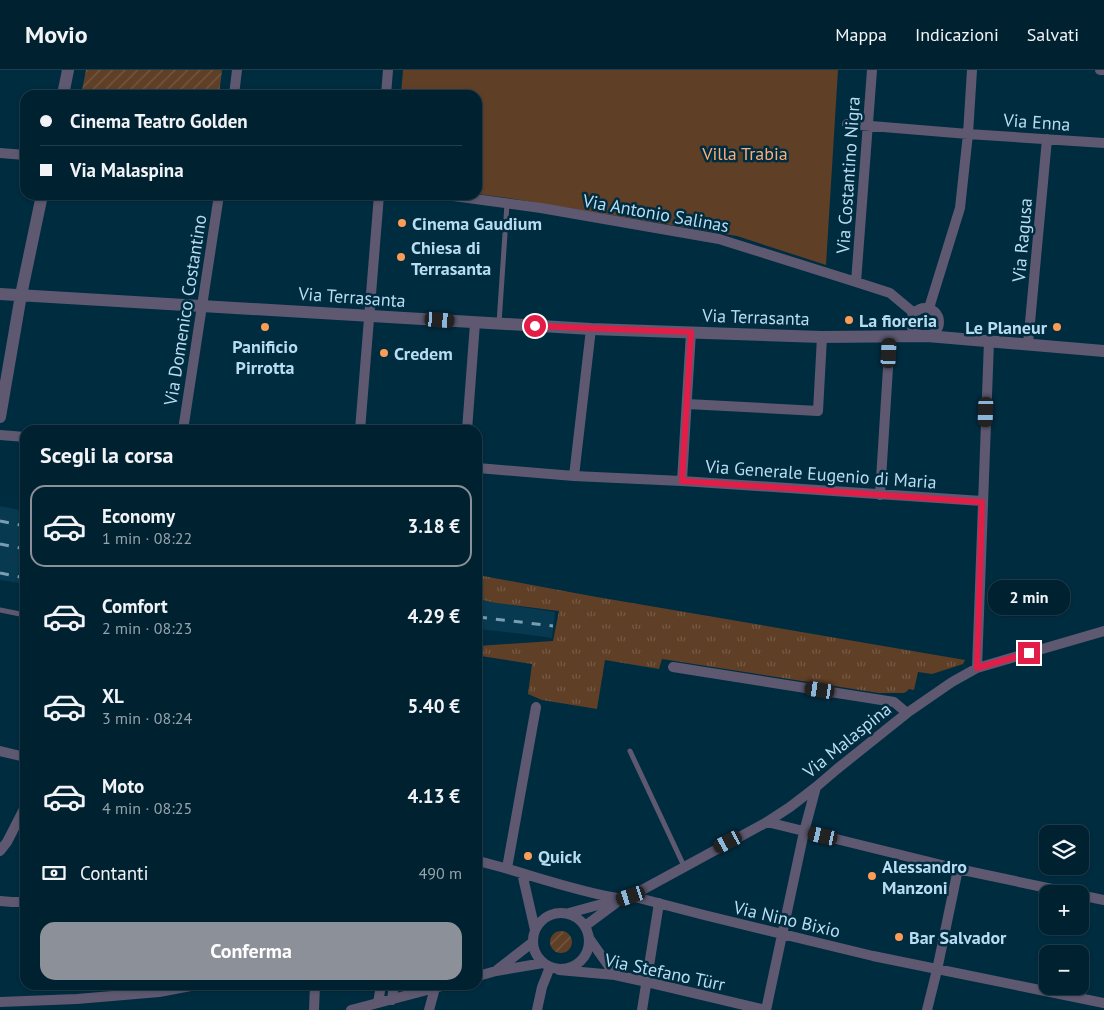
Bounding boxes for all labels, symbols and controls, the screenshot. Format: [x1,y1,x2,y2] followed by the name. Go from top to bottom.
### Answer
[25,19,88,50] text: Movio
[835,23,887,46] text: Mappa
[915,23,999,46] text: Indicazioni
[1027,23,1079,46] text: Salvati
[831,96,865,255] street label: Via Costantino Nigra
[1002,108,1071,136] street label: Via Enna
[70,109,248,133] text: Cinema Teatro Golden
[701,142,788,165] park label: Villa Trabia
[70,158,184,182] text: Via Malaspina
[580,189,731,237] street label: Via Antonio Salinas
[1007,197,1037,284] street label: Via Ragusa
[412,212,542,235] place label: Cinema Gaudium
[158,213,211,408] street label: Via Domenico Costantino
[396,217,408,229] marker: Cinema Gaudium
[411,236,491,280] place label: Chiesa di Terrasanta
[395,251,407,263] marker: Chiesa di Terrasanta
[297,282,406,312] street label: Via Terrasanta
[701,304,810,330] street label: Via Terrasanta
[859,309,937,332] place label: La fioreria
[424,311,455,329] car
[843,314,855,326] marker: La fioreria
[524,315,546,337] route start
[965,316,1048,339] place label: Le Planeur
[259,321,271,333] marker: Panificio Pirrotta
[1051,321,1063,333] marker: Le Planeur
[232,335,298,379] place label: Panificio Pirrotta
[880,338,897,368] car
[394,342,453,365] place label: Credem
[378,347,390,359] marker: Credem
[977,397,994,427] car
[40,441,173,469] text: Scegli la corsa
[704,454,937,494] street label: Via Generale Eugenio di Maria
[42,504,87,549] icon: car
[102,504,175,528] text: Economy
[407,514,460,538] text: 3.18 €
[102,528,192,548] text: 1 min · 08:22
[988,580,1070,616] callout: 2 min
[1009,587,1049,607] text: 2 min
[42,594,87,639] icon: car
[102,594,168,618] text: Comfort
[407,604,460,628] text: 4.29 €
[102,618,192,638] text: 2 min · 08:23
[1018,642,1040,664] route end
[804,680,835,700] car
[42,684,87,729] icon: car
[102,684,124,708] text: XL
[407,694,460,718] text: 5.40 €
[797,697,896,783] street label: Via Malaspina
[102,708,192,728] text: 3 min · 08:24
[42,774,87,819] icon: car
[102,774,144,798] text: Moto
[407,784,460,808] text: 4.13 €
[102,798,192,818] text: 4 min · 08:25
[806,825,839,847] car
[1039,825,1089,995] map controls
[1039,825,1089,875] button: layers
[711,828,744,856] car
[538,845,581,868] place label: Quick
[522,850,534,862] marker: Quick
[882,855,967,899] place label: Alessandro Manzoni
[40,859,68,887] icon: cash
[80,861,149,885] text: Contanti
[419,863,462,883] text: 490 m
[866,870,878,882] marker: Alessandro Manzoni
[614,884,647,908] car
[1039,885,1089,935] button: +
[730,895,843,942] street label: Via Nino Bixio
[40,922,462,980] button: Conferma
[909,926,1007,949] place label: Bar Salvador
[893,931,905,943] marker: Bar Salvador
[1039,945,1089,995] button: −
[602,948,727,996] street label: Via Stefano Türr

